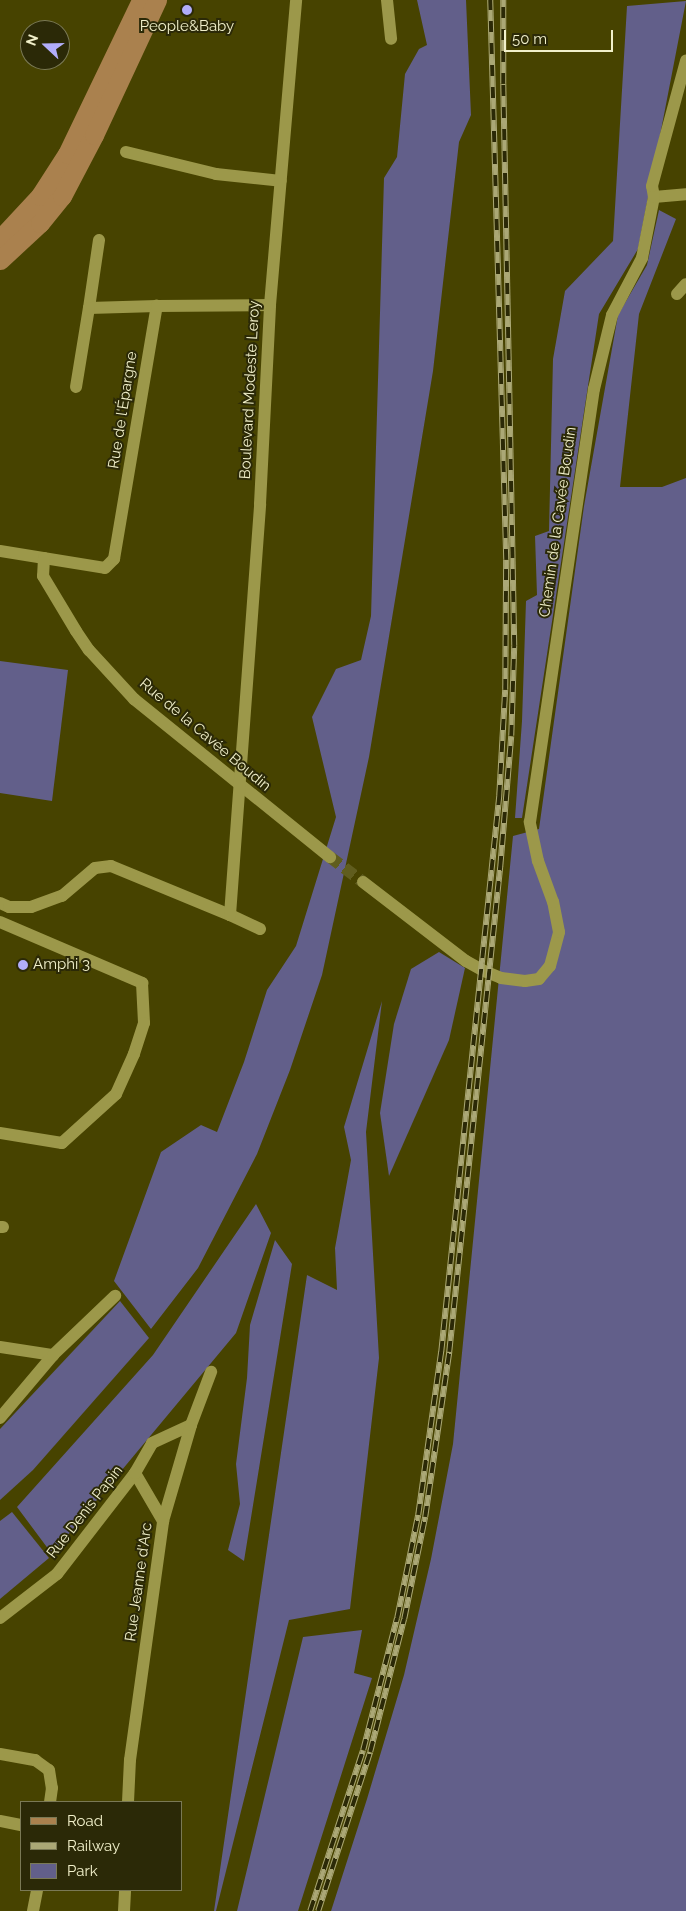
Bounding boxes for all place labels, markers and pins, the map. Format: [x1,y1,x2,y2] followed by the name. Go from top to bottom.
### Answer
[181,4,193,16] marker: People&Baby
[140,18,234,36] place label: People&Baby
[33,956,90,974] place label: Amphi 3
[17,959,29,971] marker: Amphi 3

